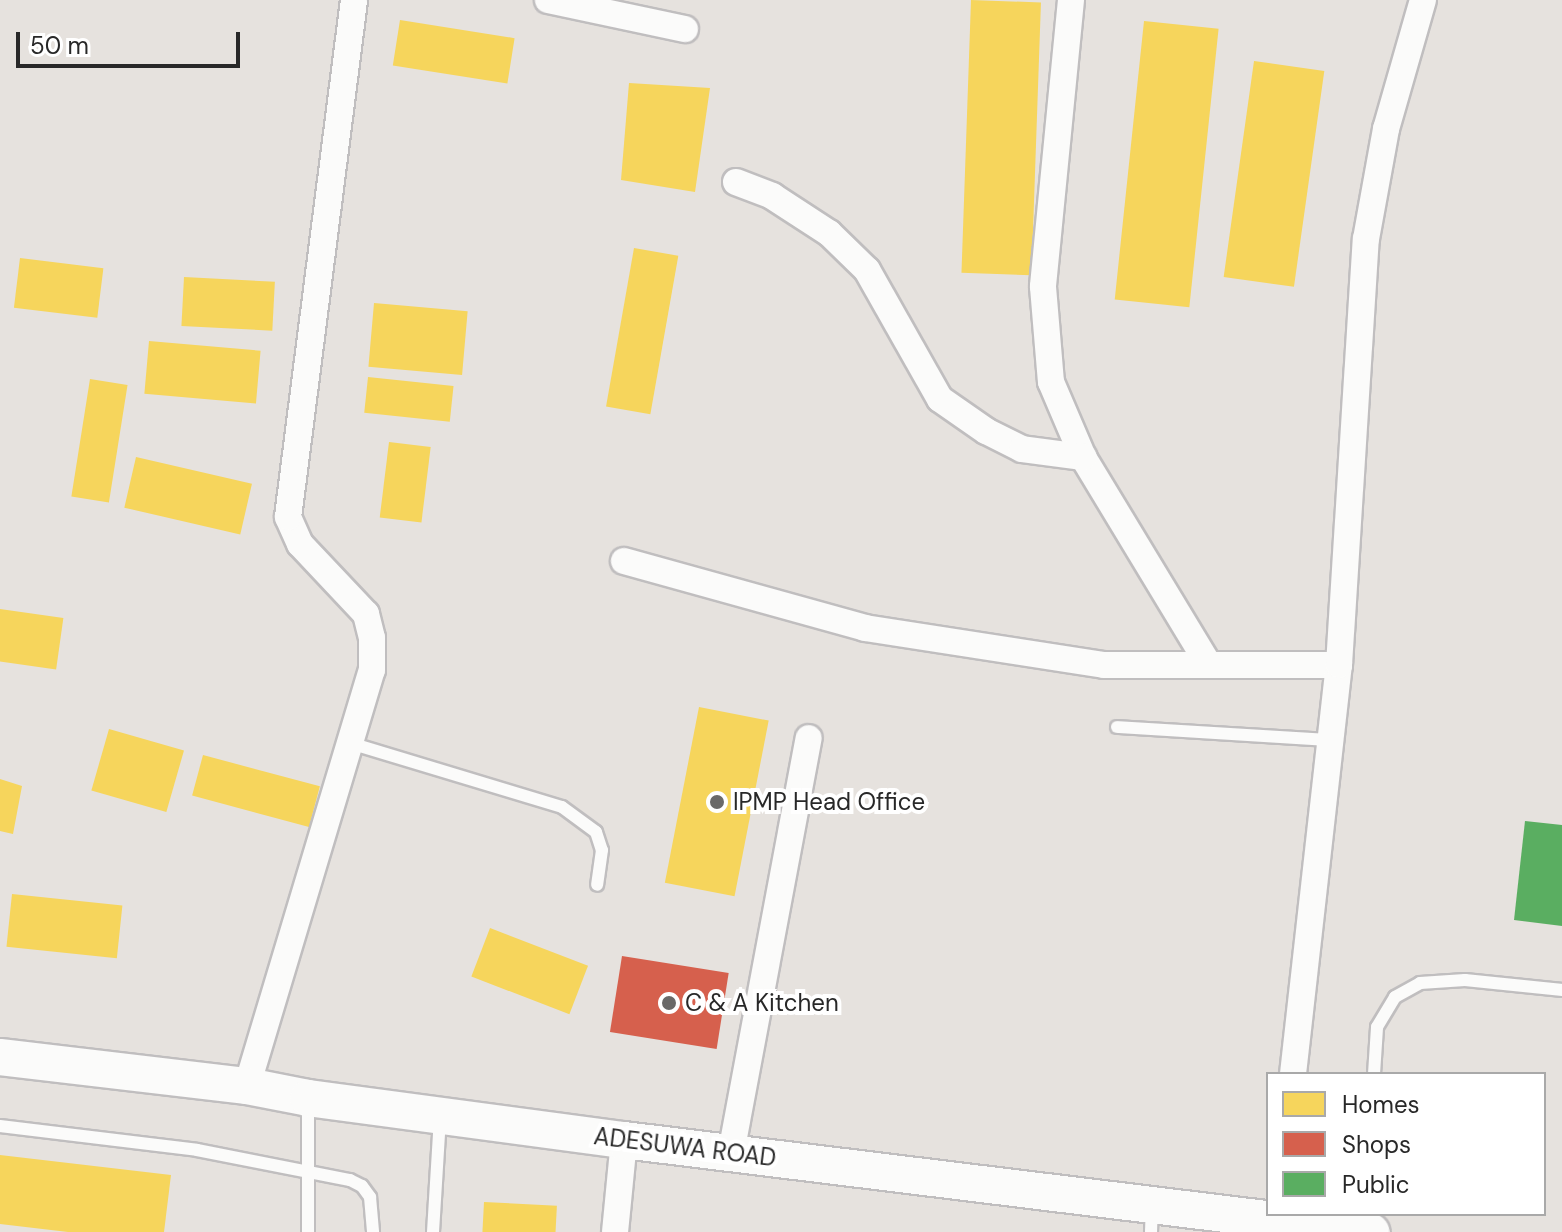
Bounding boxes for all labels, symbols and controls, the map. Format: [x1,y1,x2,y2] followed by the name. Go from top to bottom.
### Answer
[20,16,244,66] scale bar
[30,30,89,61] text: 50 m
[733,788,925,816] place label: IPMP Head Office
[708,793,726,811] marker: IPMP Head Office
[685,989,839,1017] place label: C & A Kitchen
[660,994,678,1012] marker: C & A Kitchen
[1266,1072,1546,1216] legend
[1342,1089,1420,1120] text: Homes
[592,1122,778,1172] street label: ADESUWA ROAD
[1342,1129,1411,1160] text: Shops
[1342,1169,1410,1200] text: Public

